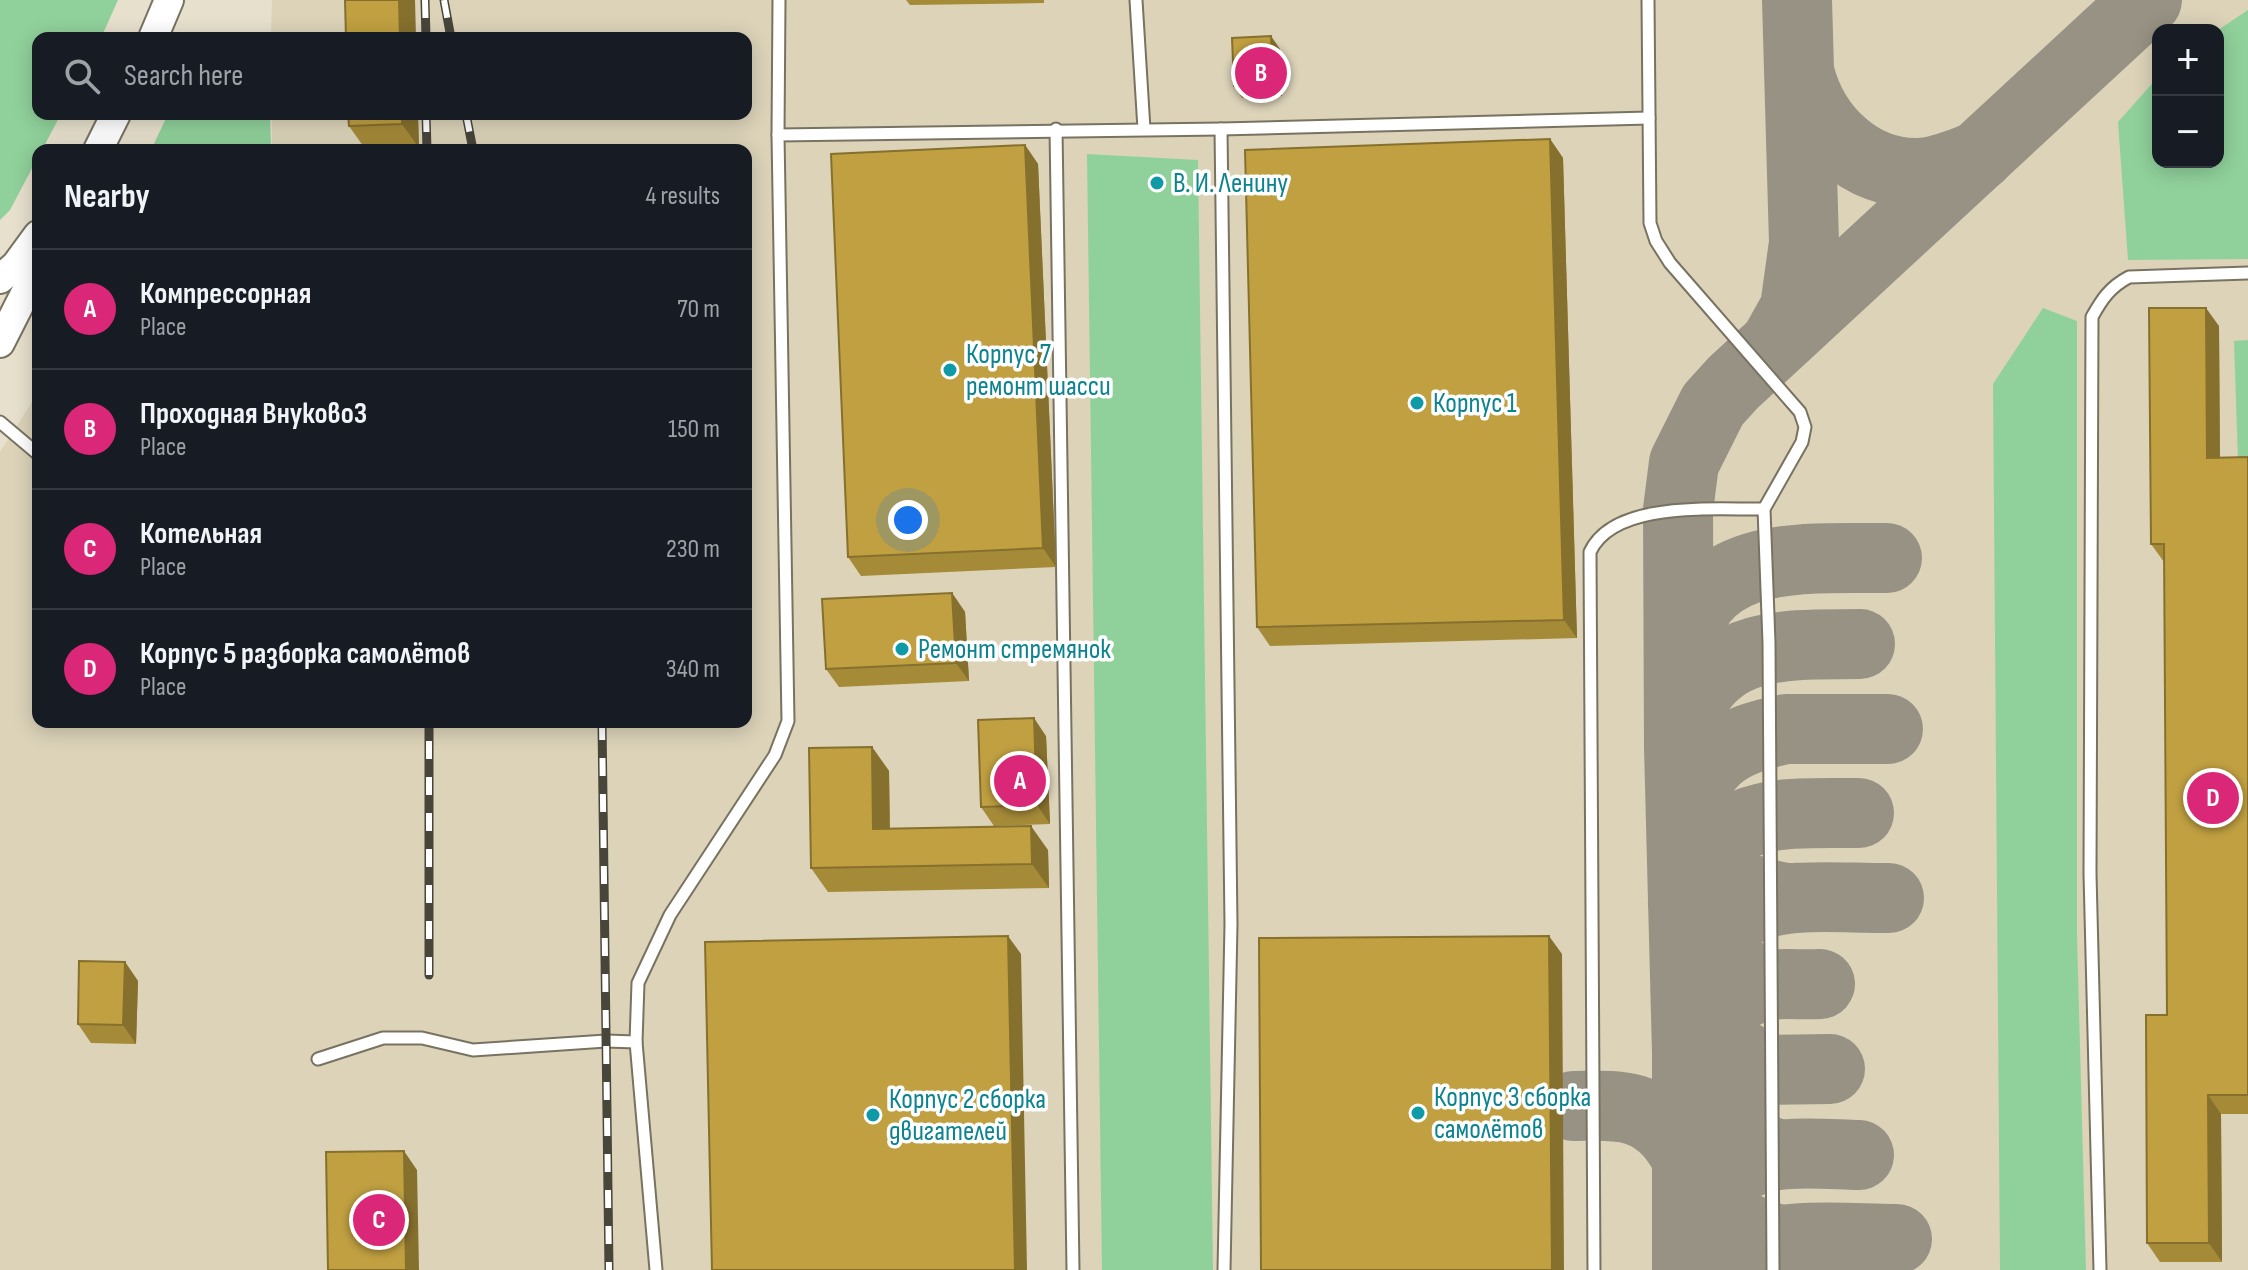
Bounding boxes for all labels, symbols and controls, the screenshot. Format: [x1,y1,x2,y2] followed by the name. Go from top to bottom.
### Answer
[2152,24,2224,168] map controls
[2152,24,2224,96] button: +
[32,32,752,120] search box
[1235,43,1287,103] pin: B
[60,54,104,98] icon: search
[124,58,243,94] text: Search here
[2152,96,2224,168] button: −
[1173,167,1288,200] place label: В. И. Ленину
[1148,174,1166,192] marker: В. И. Ленину
[64,176,150,217] text: Nearby
[645,181,720,212] text: 4 results
[140,276,311,312] text: Компрессорная
[84,294,96,325] text: A
[677,294,720,325] text: 70 m
[140,312,187,343] text: Place
[966,338,1111,403] place label: Корпус 7 ремонт шасси
[941,361,959,379] marker: Корпус 7 ремонт шасси
[1433,387,1517,420] place label: Корпус 1
[1408,394,1426,412] marker: Корпус 1
[140,396,367,432] text: Проходная Внуково3
[84,414,96,445] text: B
[668,414,720,445] text: 150 m
[140,432,187,463] text: Place
[888,500,928,540] your location
[140,516,262,552] text: Котельная
[83,534,97,565] text: C
[666,534,720,565] text: 230 m
[140,552,187,583] text: Place
[918,633,1111,666] place label: Ремонт стремянок
[140,636,470,672] text: Корпус 5 разборка самолётов
[893,640,911,658] marker: Ремонт стремянок
[83,654,97,685] text: D
[666,654,720,685] text: 340 m
[140,672,187,703] text: Place
[994,751,1046,811] pin: A
[2187,768,2239,828] pin: D
[1434,1081,1591,1146] place label: Корпус 3 сборка самолётов
[889,1083,1046,1148] place label: Корпус 2 сборка двигателей
[1409,1104,1427,1122] marker: Корпус 3 сборка самолётов
[864,1106,882,1124] marker: Корпус 2 сборка двигателей
[353,1190,405,1250] pin: C

